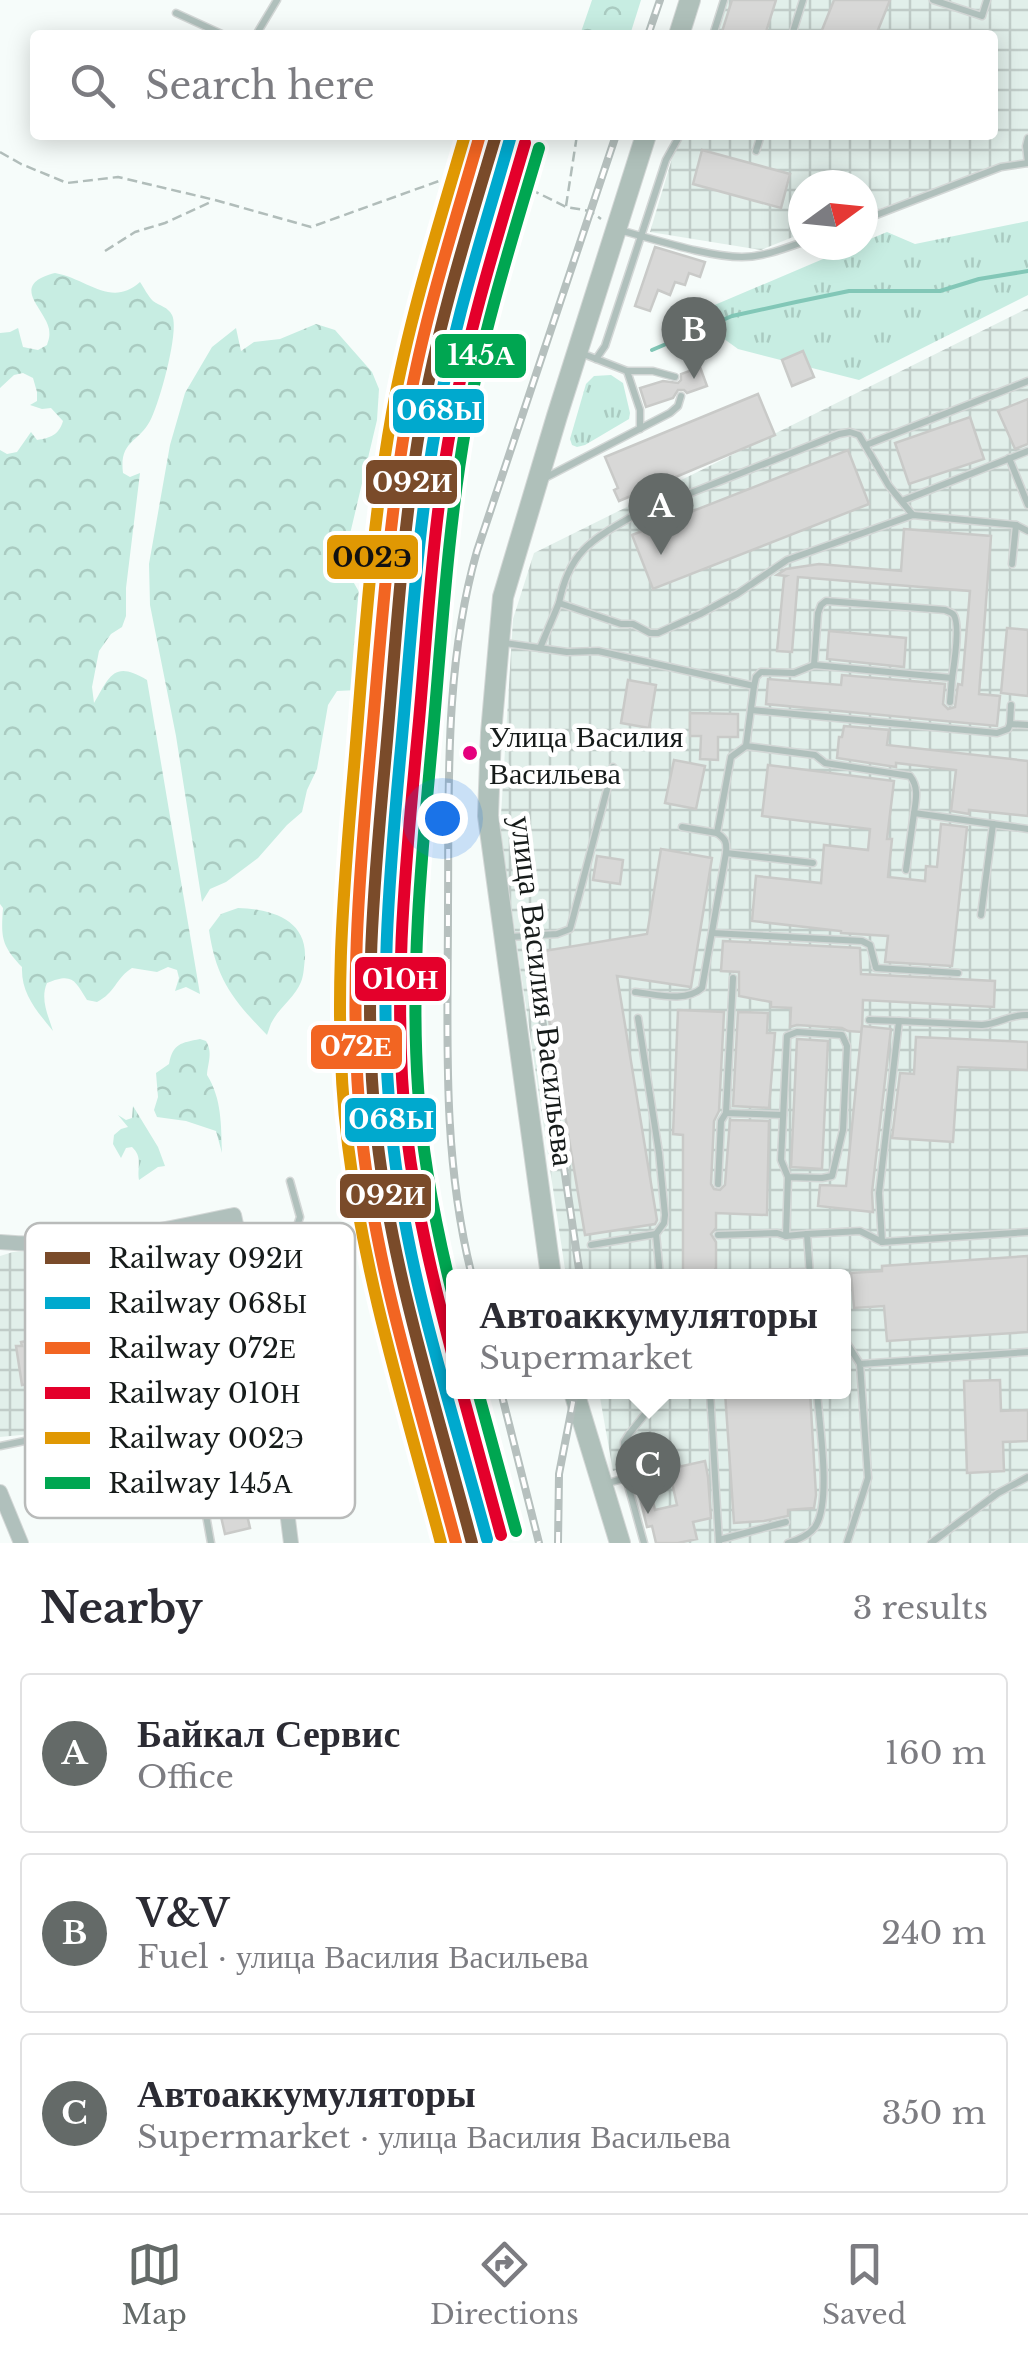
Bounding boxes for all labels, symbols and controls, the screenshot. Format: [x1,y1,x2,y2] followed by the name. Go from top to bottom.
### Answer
[30,30,998,140] search box
[65,58,120,113] icon: search
[145,62,375,109] text: Search here
[788,170,878,260] north arrow
[662,296,726,379] pin: B
[433,332,528,380] line badge: 145А
[447,338,516,373] text: 145А
[391,387,486,435] line badge: 068Ы
[396,393,482,428] text: 068Ы
[364,458,459,506] line badge: 092И
[372,465,452,500] text: 092И
[628,472,694,555] pin: A
[325,533,420,581] line badge: 002Э
[332,540,412,575] text: 002Э
[489,718,684,792] place label: Улица Василия Васильева
[460,743,480,763] marker: Улица Василия Васильева
[417,793,468,844] your location
[502,814,584,1168] street label: улица Василия Васильева
[353,955,448,1003] line badge: 010Н
[362,962,438,997] text: 010Н
[309,1023,404,1071] line badge: 072Е
[320,1029,392,1064] text: 072Е
[343,1096,438,1144] line badge: 068Ы
[348,1102,434,1137] text: 068Ы
[338,1172,433,1220] line badge: 092И
[345,1178,425,1213] text: 092И
[25,1223,355,1518] legend
[108,1241,303,1276] text: Railway 092И
[446,1269,851,1399] popup
[108,1286,307,1321] text: Railway 068Ы
[479,1291,818,1338] text: Автоаккумуляторы
[108,1331,296,1366] text: Railway 072Е
[479,1338,693,1378] text: Supermarket
[108,1376,300,1411] text: Railway 010Н
[108,1421,303,1456] text: Railway 002Э
[616,1432,680,1514] pin: C
[108,1466,293,1501] text: Railway 145А
[40,1582,203,1634] text: Nearby
[853,1588,988,1628] text: 3 results
[137,1710,400,1757] text: Байкал Сервис
[62,1733,87,1773] text: A
[885,1733,986,1773] text: 160 m
[137,1757,234,1797] text: Office
[137,1890,230,1937] text: V&V
[62,1913,87,1953] text: B
[881,1913,986,1953] text: 240 m
[137,1937,589,1977] text: Fuel · улица Василия Васильева
[137,2070,476,2117] text: Автоаккумуляторы
[61,2093,88,2133] text: C
[882,2093,986,2133] text: 350 m
[137,2117,731,2157] text: Supermarket · улица Василия Васильева
[122,2237,187,2332] tab: Map
[430,2237,579,2332] tab: Directions
[822,2237,906,2332] tab: Saved

